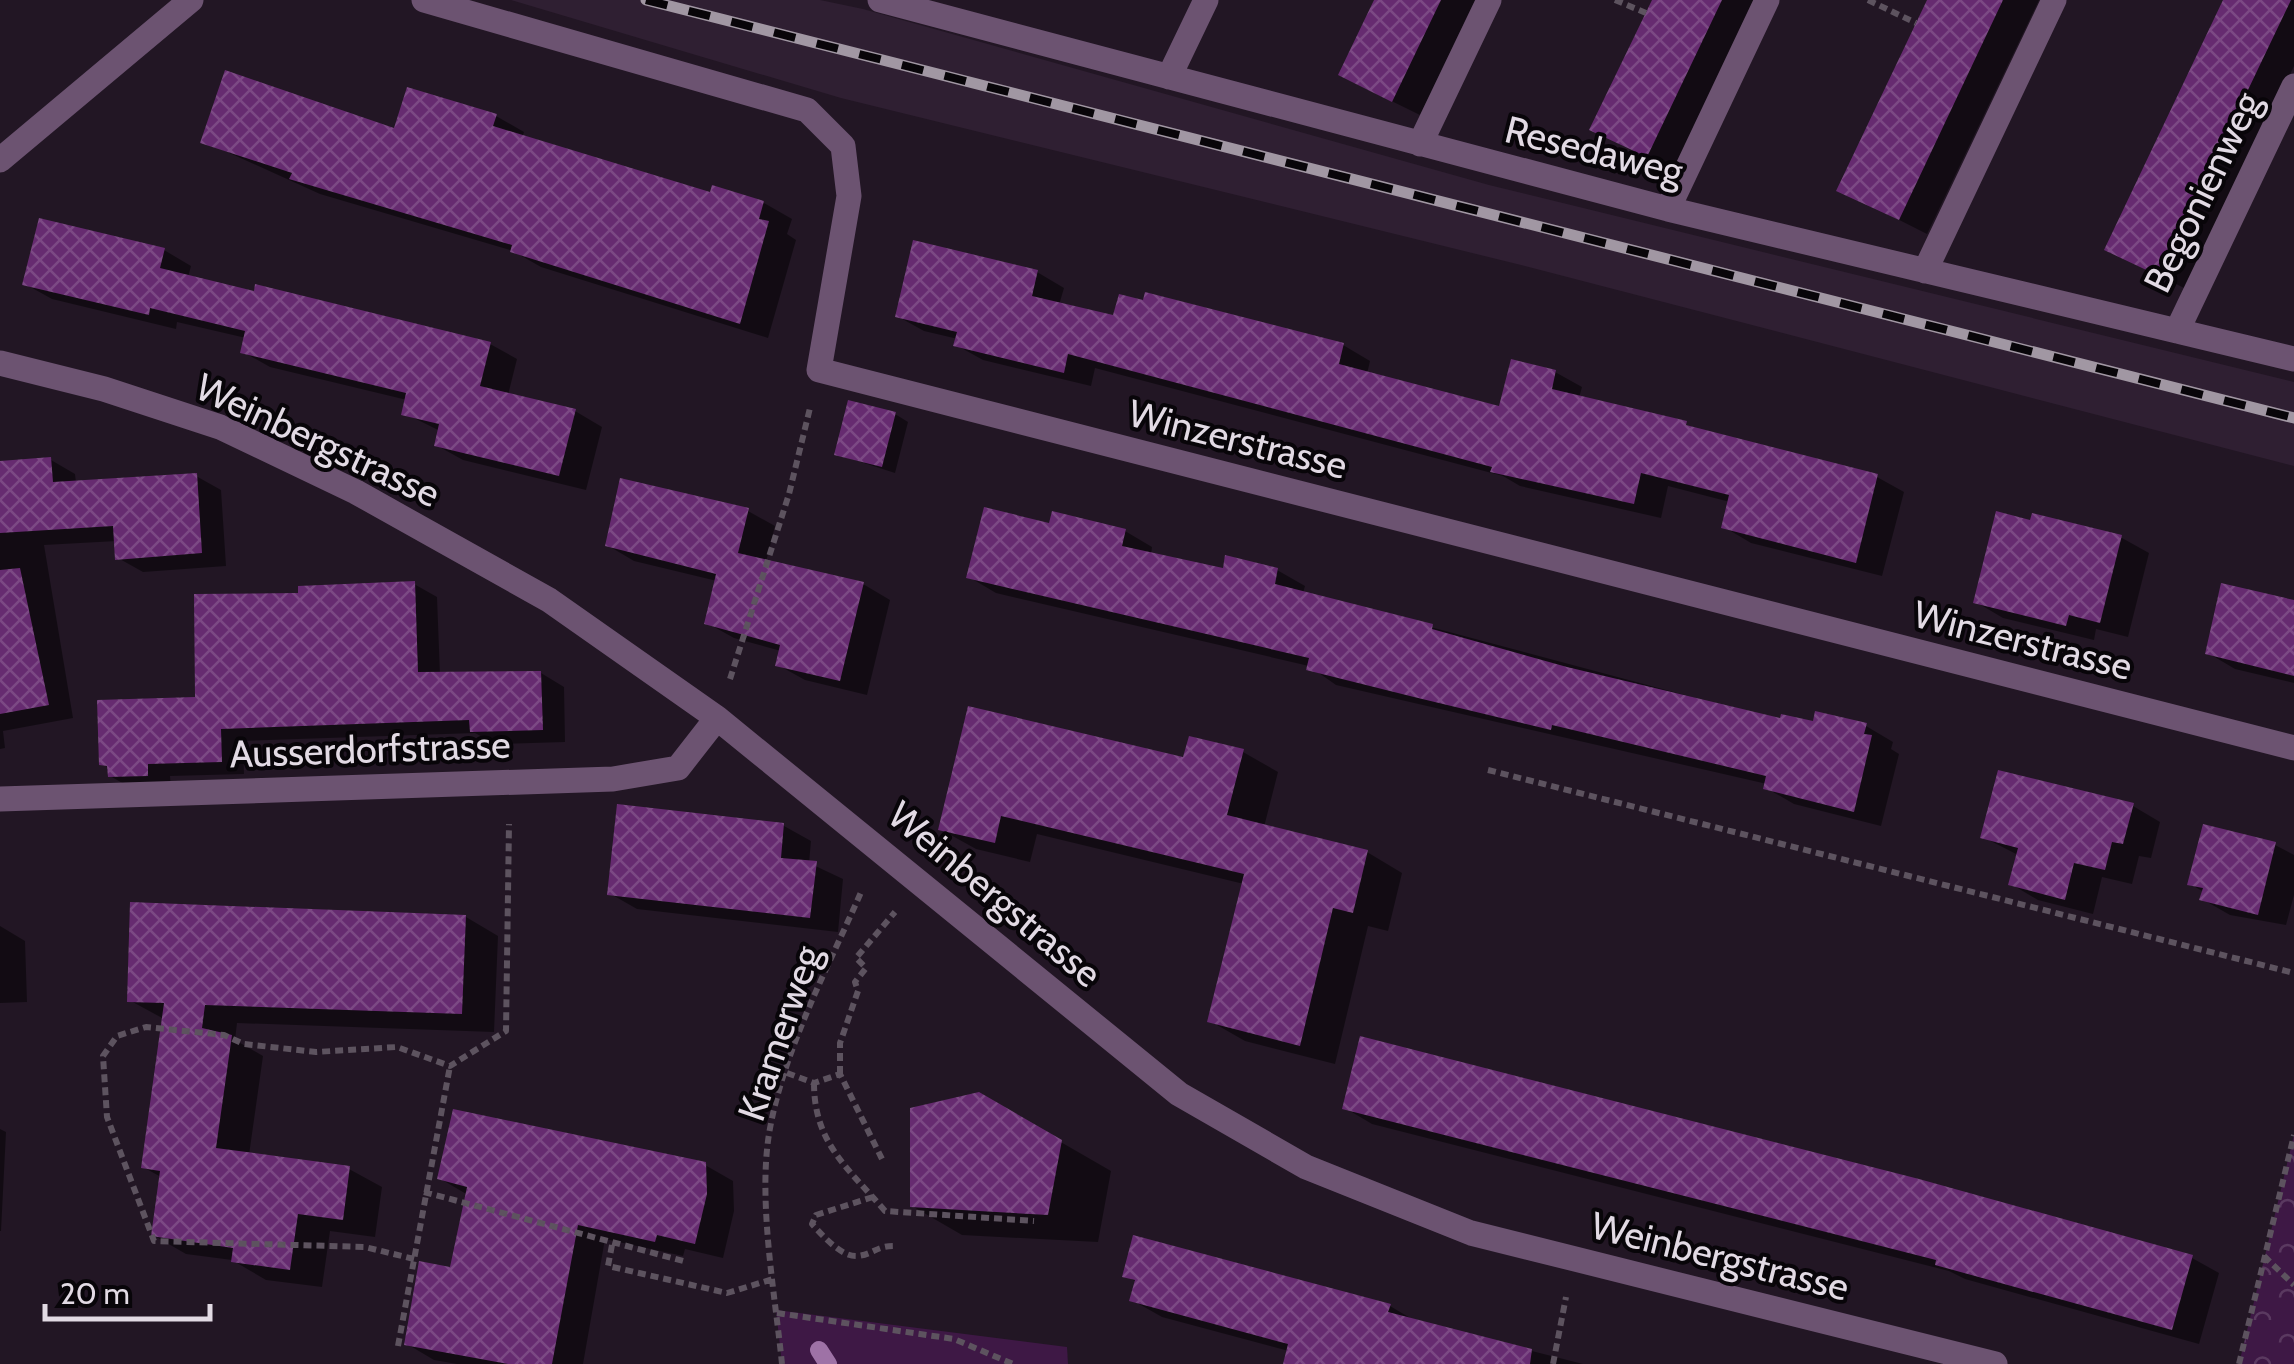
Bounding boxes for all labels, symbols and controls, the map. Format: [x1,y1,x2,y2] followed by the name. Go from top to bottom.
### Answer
[2133,83,2271,300] street label: Begonienweg
[1500,105,1689,195] street label: Resedaweg
[188,363,448,517] street label: Weinbergstrasse
[1124,389,1352,489] street label: Winzerstrasse
[1909,590,2137,690] street label: Winzerstrasse
[229,721,511,777] street label: Ausserdorfstrasse
[879,791,1111,997] street label: Weinbergstrasse
[727,938,831,1127] street label: Kramerweg
[1586,1201,1854,1311] street label: Weinbergstrasse
[45,1259,210,1321] scale bar
[60,1275,130,1312] text: 20 m

